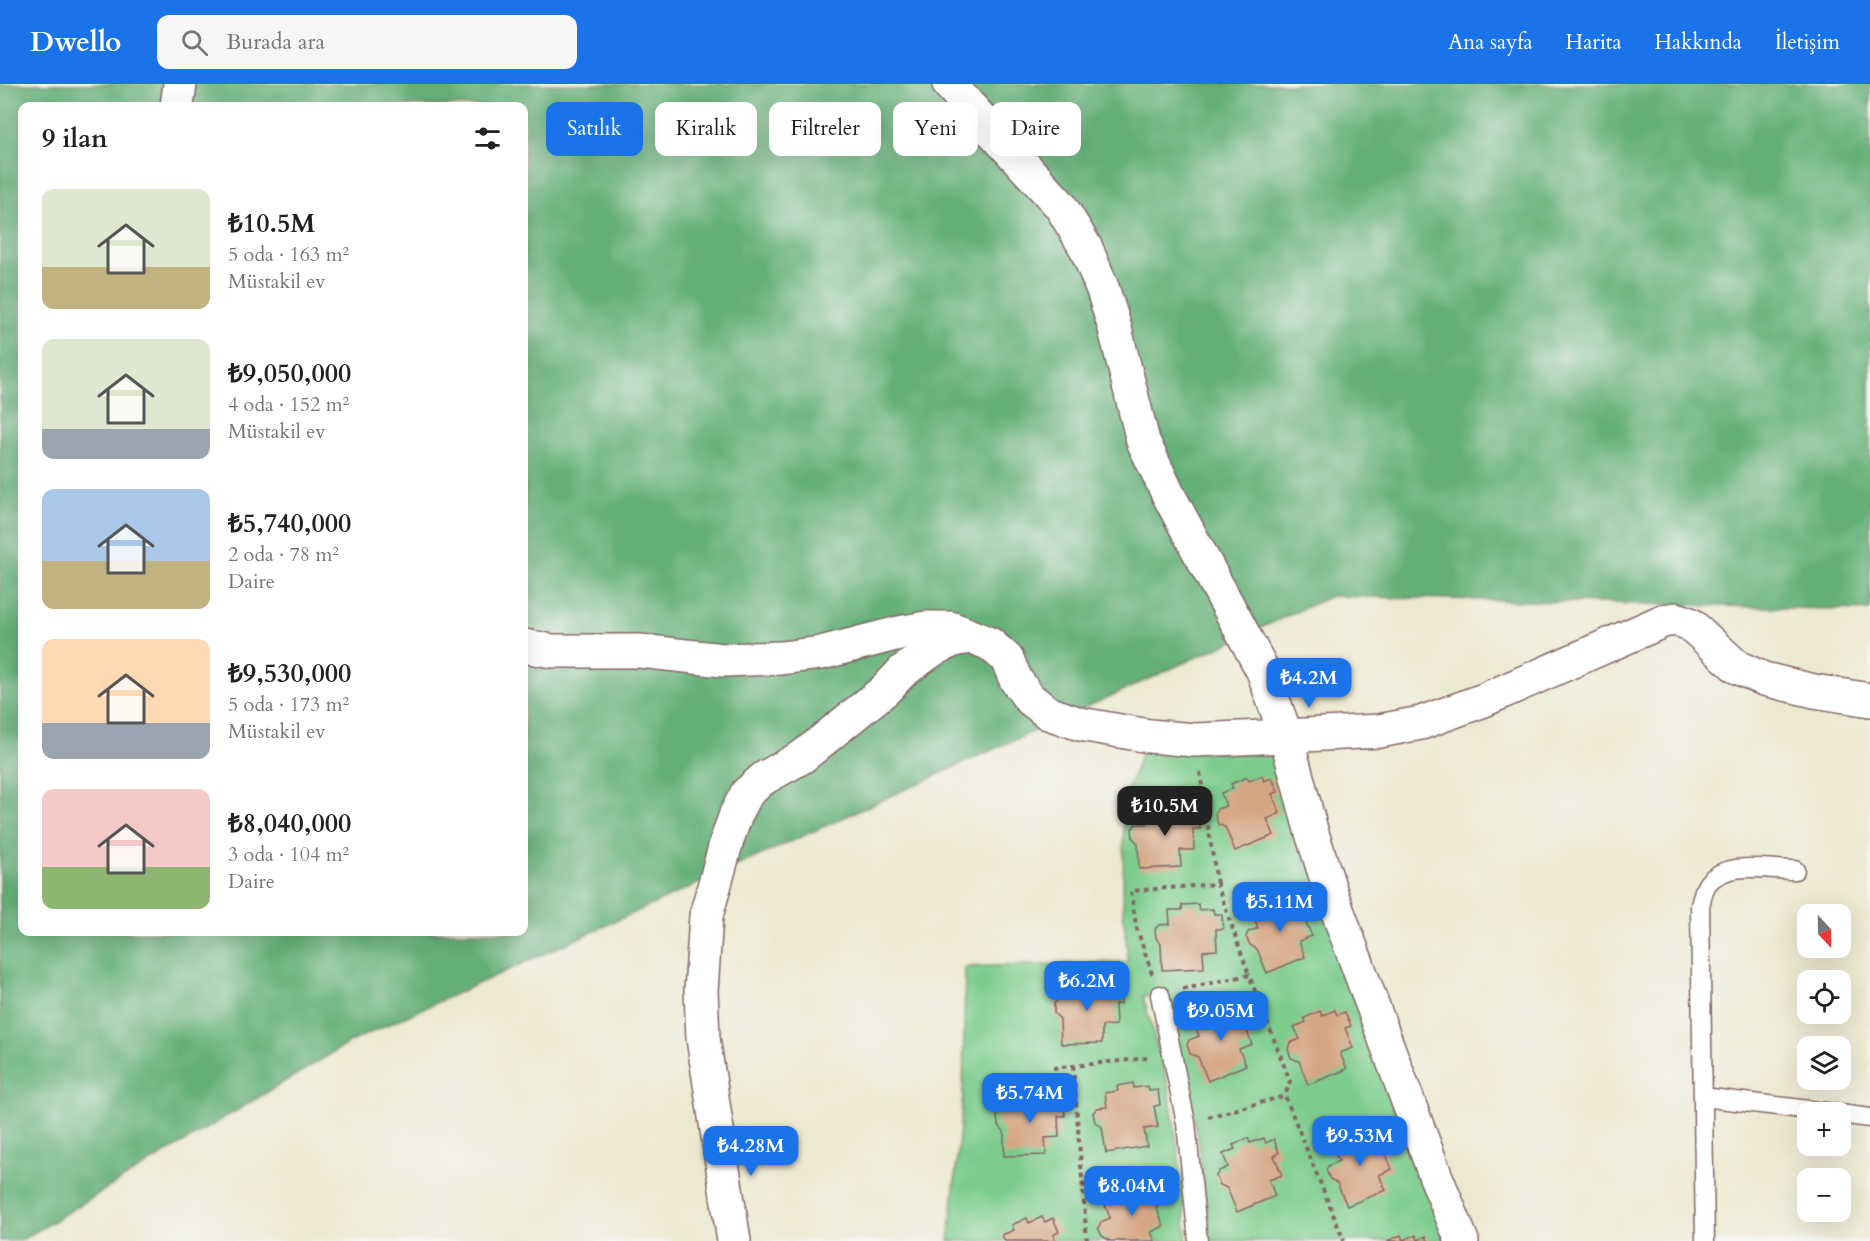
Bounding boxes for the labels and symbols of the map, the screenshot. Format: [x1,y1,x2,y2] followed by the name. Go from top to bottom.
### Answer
[1267,658,1351,709] pin: ₺4.2M
[1116,786,1214,837] pin: ₺10.5M
[1231,882,1329,933] pin: ₺5.11M
[1797,904,1851,958] north arrow
[1045,961,1129,1012] pin: ₺6.2M
[1172,991,1270,1042] pin: ₺9.05M
[981,1073,1079,1124] pin: ₺5.74M
[1311,1116,1409,1167] pin: ₺9.53M
[702,1126,800,1177] pin: ₺4.28M
[1083,1166,1181,1217] pin: ₺8.04M

